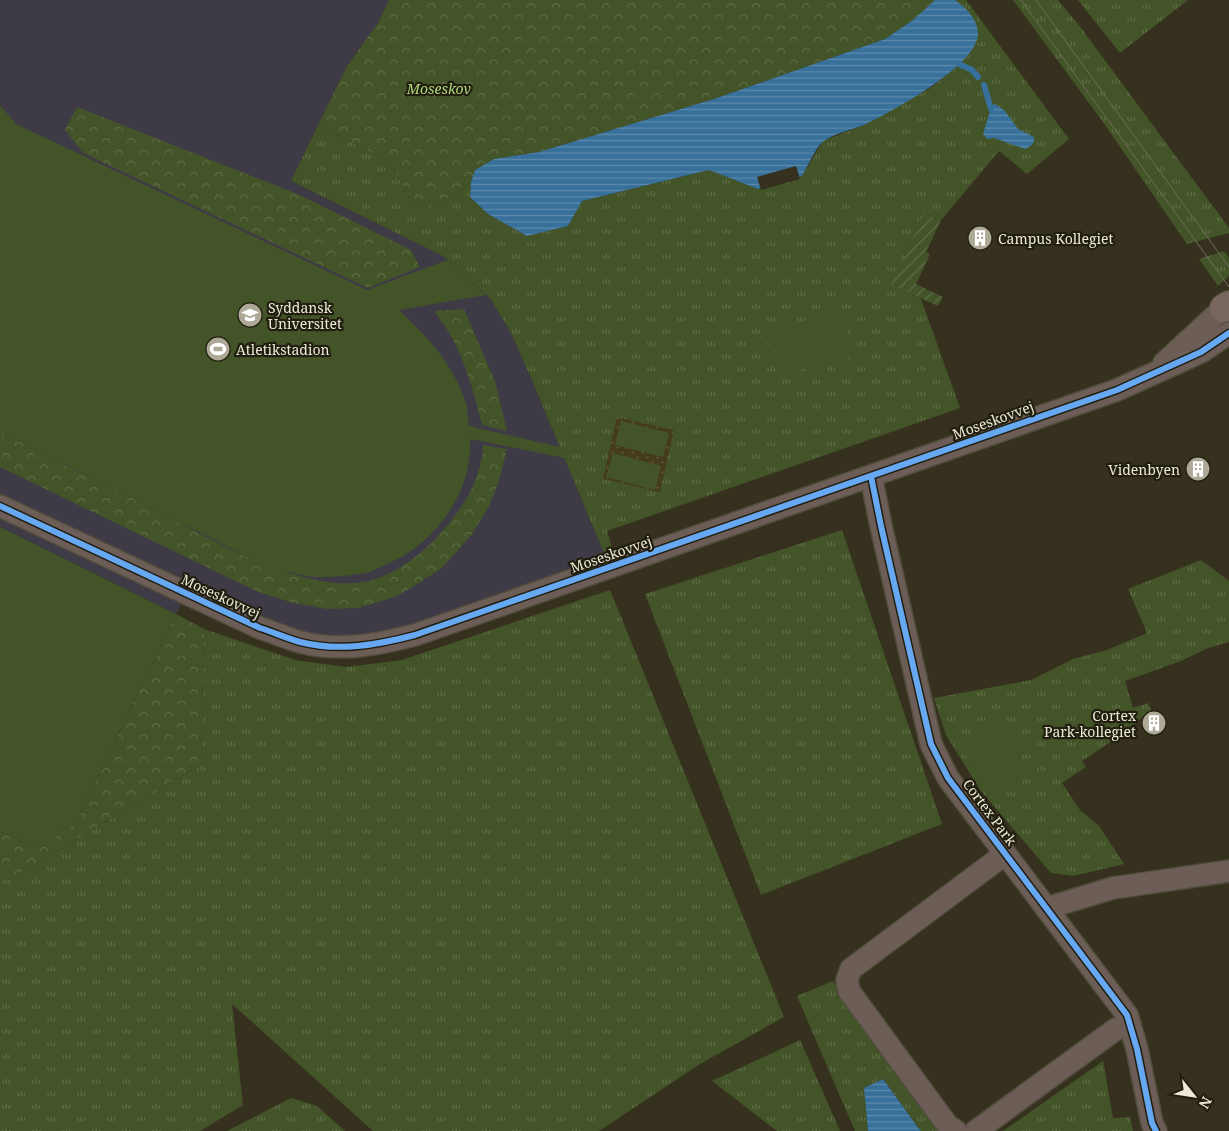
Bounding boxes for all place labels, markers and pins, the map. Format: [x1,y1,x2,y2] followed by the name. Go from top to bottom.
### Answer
[967,225,993,251] building icon: Campus Kollegiet
[998,229,1113,248] place label: Campus Kollegiet
[268,298,342,333] place label: Syddansk Universitet
[237,302,263,328] school or university icon: Syddansk Universitet
[205,336,231,362] sports icon: Atletikstadion
[236,340,330,359] place label: Atletikstadion
[1185,456,1211,482] building icon: Videnbyen
[1108,460,1180,479] place label: Videnbyen
[1044,706,1137,741] place label: Cortex Park-kollegiet
[1141,710,1167,736] building icon: Cortex Park-kollegiet

